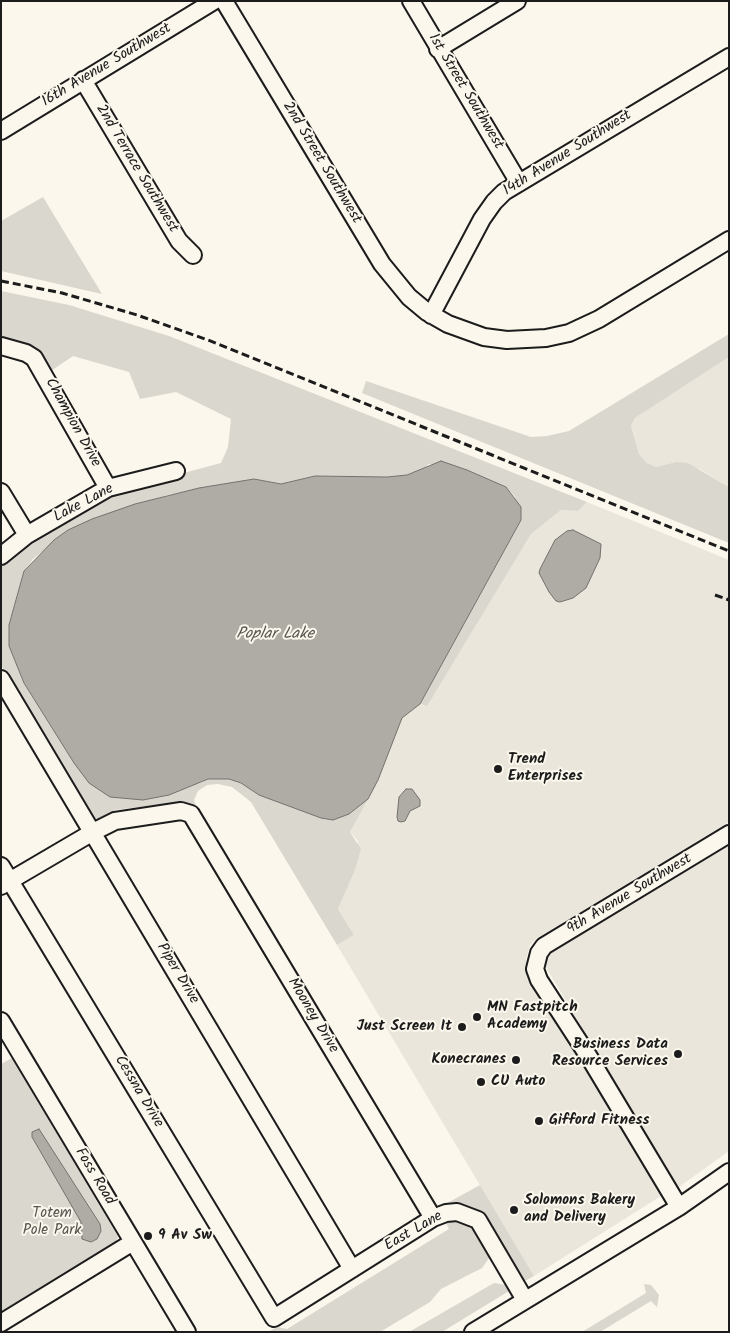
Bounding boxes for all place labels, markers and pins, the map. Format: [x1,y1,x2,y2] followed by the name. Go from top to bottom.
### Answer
[508,751,583,786] place label: Trend Enterprises
[492,763,504,775] marker: Trend Enterprises
[487,999,578,1034] place label: MN Fastpitch Academy
[471,1011,483,1023] marker: MN Fastpitch Academy
[357,1018,452,1036] place label: Just Screen It
[456,1021,468,1033] marker: Just Screen It
[552,1036,668,1071] place label: Business Data Resource Services
[672,1048,684,1060] marker: Business Data Resource Services
[431,1051,506,1069] place label: Konecranes
[510,1054,522,1066] marker: Konecranes
[491,1073,545,1091] place label: CU Auto
[475,1076,487,1088] marker: CU Auto
[549,1112,649,1130] place label: Gifford Fitness
[533,1115,545,1127] marker: Gifford Fitness
[524,1192,635,1227] place label: Solomons Bakery and Delivery
[508,1204,520,1216] marker: Solomons Bakery and Delivery
[158,1227,212,1245] place label: 9 Av Sw
[142,1230,154,1242] marker: 9 Av Sw

